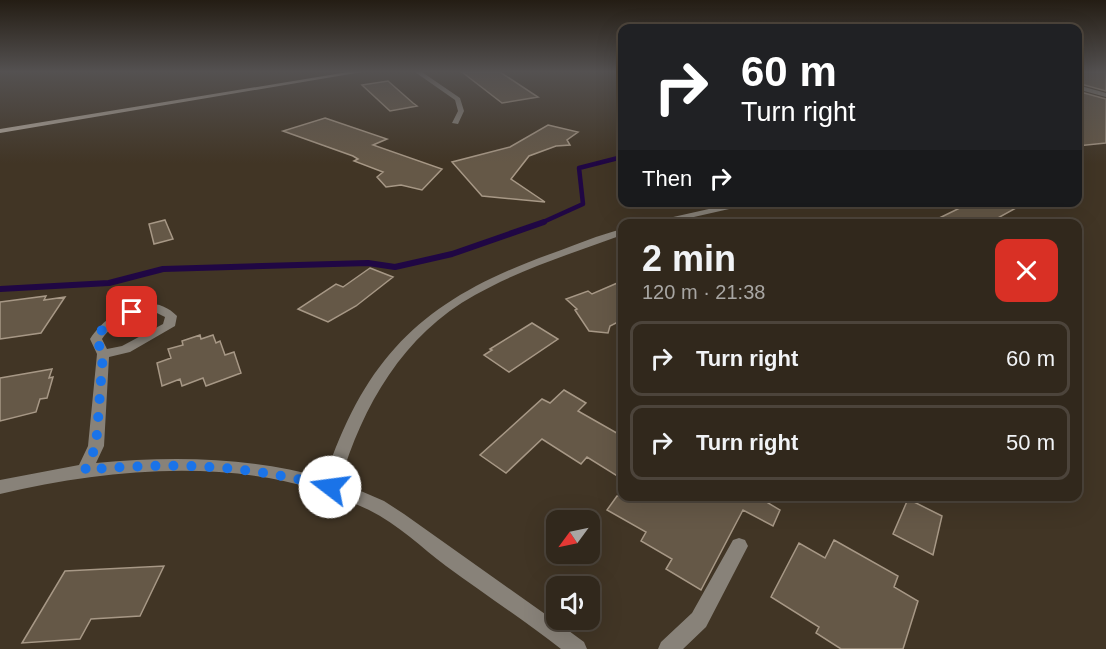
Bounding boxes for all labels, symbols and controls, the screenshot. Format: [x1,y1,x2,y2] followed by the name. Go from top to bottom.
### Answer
[642,48,720,126] icon: right
[741,48,837,95] text: 60 m
[741,97,856,127] text: Turn right
[704,162,737,195] icon: right
[642,166,692,191] text: Then
[642,238,736,279] text: 2 min
[995,239,1058,302] button: close
[642,281,765,303] text: 120 m · 21:38
[106,286,157,337] pin
[115,295,148,328] icon: arrive
[645,342,678,375] icon: right
[696,346,798,371] text: Turn right
[1006,346,1055,371] text: 60 m
[645,426,678,459] icon: right
[696,430,798,455] text: Turn right
[1006,430,1055,455] text: 50 m
[298,455,362,519] position arrow
[546,510,600,564] north arrow
[546,510,600,630] map controls
[546,576,600,630] button: sound

